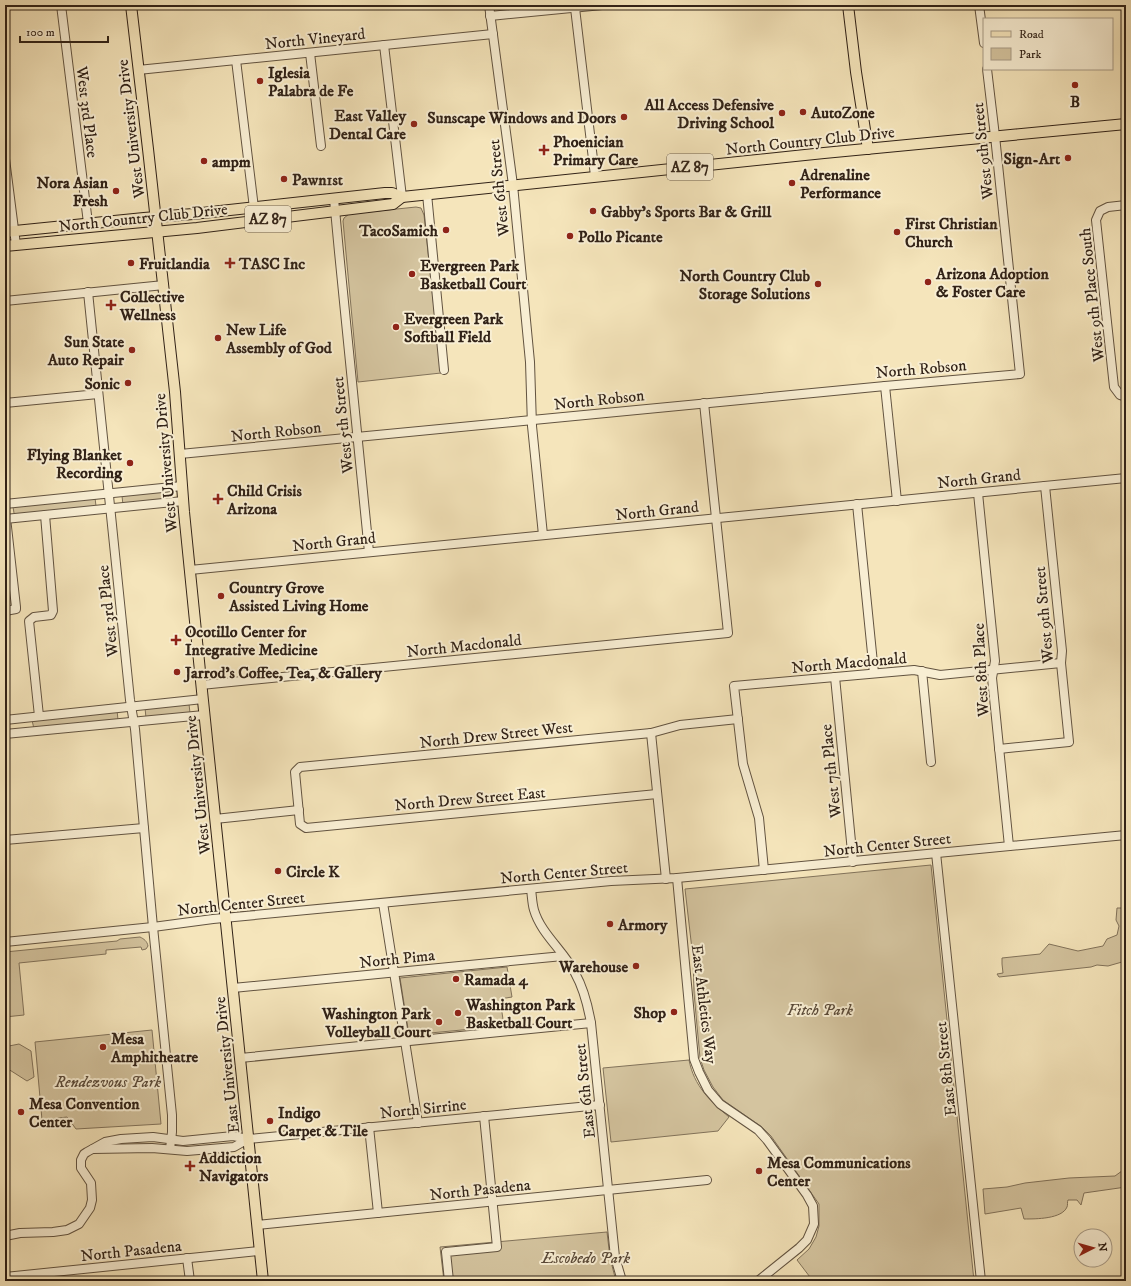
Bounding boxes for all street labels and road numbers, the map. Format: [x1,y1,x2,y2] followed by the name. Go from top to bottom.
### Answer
[264,24,366,54] street label: North Vineyard
[113,58,150,200] street label: West University Drive
[71,64,103,159] street label: West 3rd Place
[968,102,998,201] street label: West 9th Street
[725,122,896,160] street label: North Country Club Drive
[484,138,514,238] street label: West 6th Street
[667,154,713,180] road number: AZ 87
[58,199,229,237] street label: North Country Club Drive
[245,206,291,232] road number: AZ 87
[1075,226,1109,364] street label: West 9th Place South
[875,355,968,383] street label: North Robson
[328,376,358,475] street label: West 5th Street
[553,385,646,415] street label: North Robson
[150,392,182,534] street label: West University Drive
[230,417,323,447] street label: North Robson
[936,465,1022,493] street label: North Grand
[614,497,700,525] street label: North Grand
[291,528,377,556] street label: North Grand
[93,564,123,659] street label: West 3rd Place
[1030,566,1058,665] street label: West 9th Street
[969,622,993,718] street label: West 8th Place
[406,630,523,662] street label: North Macdonald
[791,648,907,678] street label: North Macdonald
[181,714,215,856] street label: West University Drive
[419,717,574,753] street label: North Drew Street West
[816,723,846,820] street label: West 7th Place
[394,782,546,816] street label: North Drew Street East
[822,828,952,862] street label: North Center Street
[499,857,629,889] street label: North Center Street
[176,887,306,921] street label: North Center Street
[687,943,721,1065] street label: East Athletics Way
[358,945,436,973] street label: North Pima
[210,995,244,1134] street label: East University Drive
[931,1021,961,1117] street label: East 8th Street
[570,1043,600,1139] street label: East 6th Street
[379,1094,468,1123] street label: North Sirrine
[429,1175,532,1205] street label: North Pasadena
[80,1236,183,1266] street label: North Pasadena

